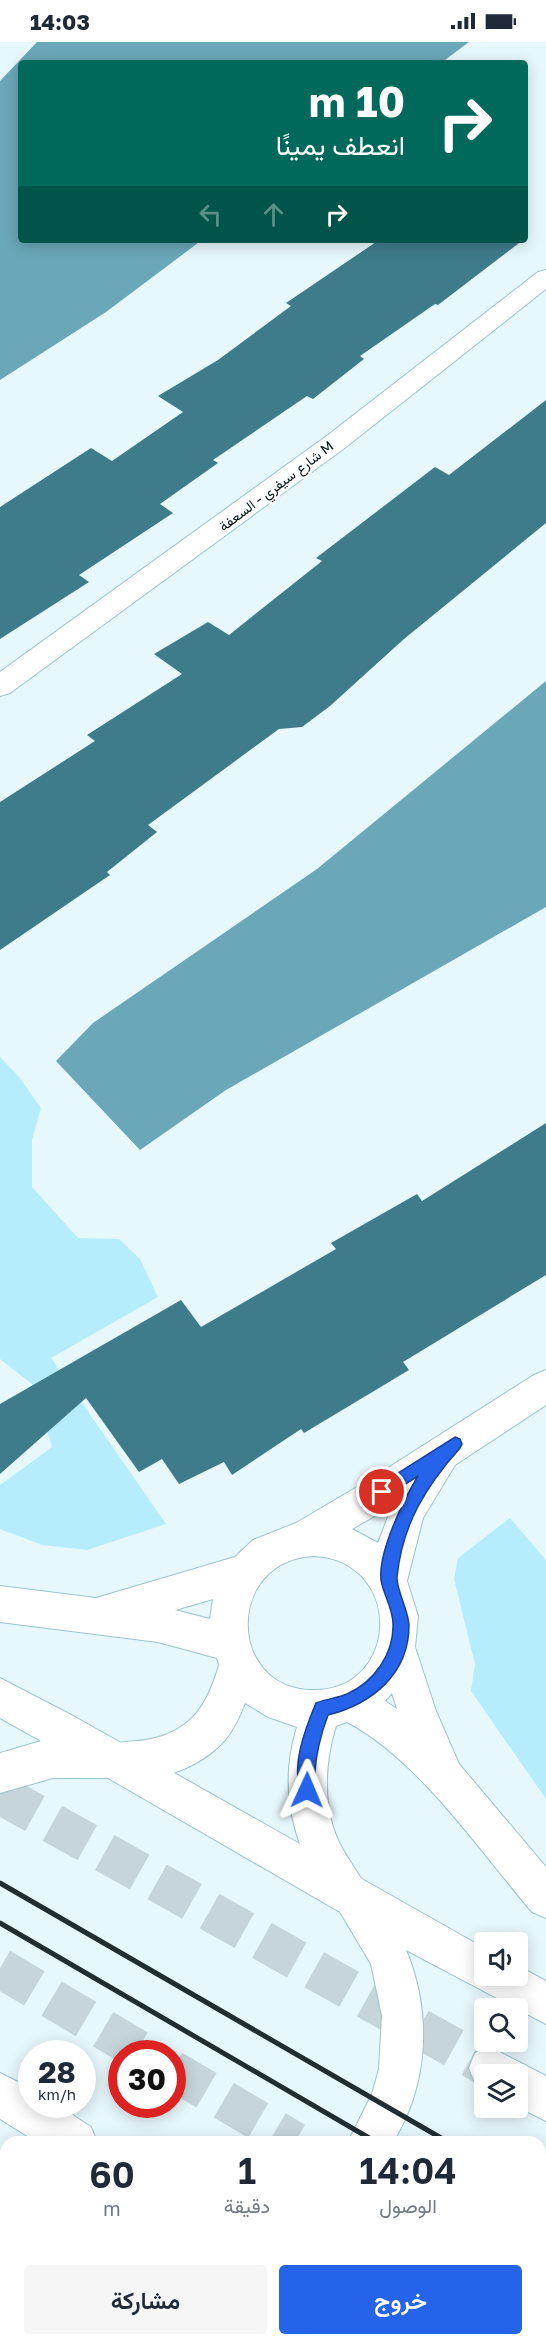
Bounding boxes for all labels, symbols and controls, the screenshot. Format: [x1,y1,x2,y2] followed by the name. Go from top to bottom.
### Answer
[30,8,90,35] text: 14:03
[309,76,405,126] text: 10 m
[426,84,504,162] icon: right
[276,129,405,161] text: انعطف يمينًا
[194,198,227,231] icon: left
[257,198,290,231] icon: ahead
[320,198,353,231] icon: right
[215,437,339,537] street label: شارع سيفري - السعفة M
[356,1466,407,1517] pin
[365,1475,398,1508] icon: arrive
[275,1758,339,1822] position arrow
[474,1932,528,2118] map controls
[474,1932,528,1986] button: sound
[474,1998,528,2052] button: search
[108,2040,186,2118] speed limit sign: 30
[38,2054,76,2090] text: 28
[474,2064,528,2118] button: layers
[38,2085,76,2103] text: km/h
[238,2149,256,2192] text: 1
[359,2149,457,2192] text: 14:04
[89,2153,135,2196] text: 60
[224,2193,270,2217] text: دقيقة
[379,2193,437,2217] text: الوصول
[103,2196,121,2220] text: m
[24,2265,267,2334] button: مشاركة
[279,2265,522,2334] button: خروج

